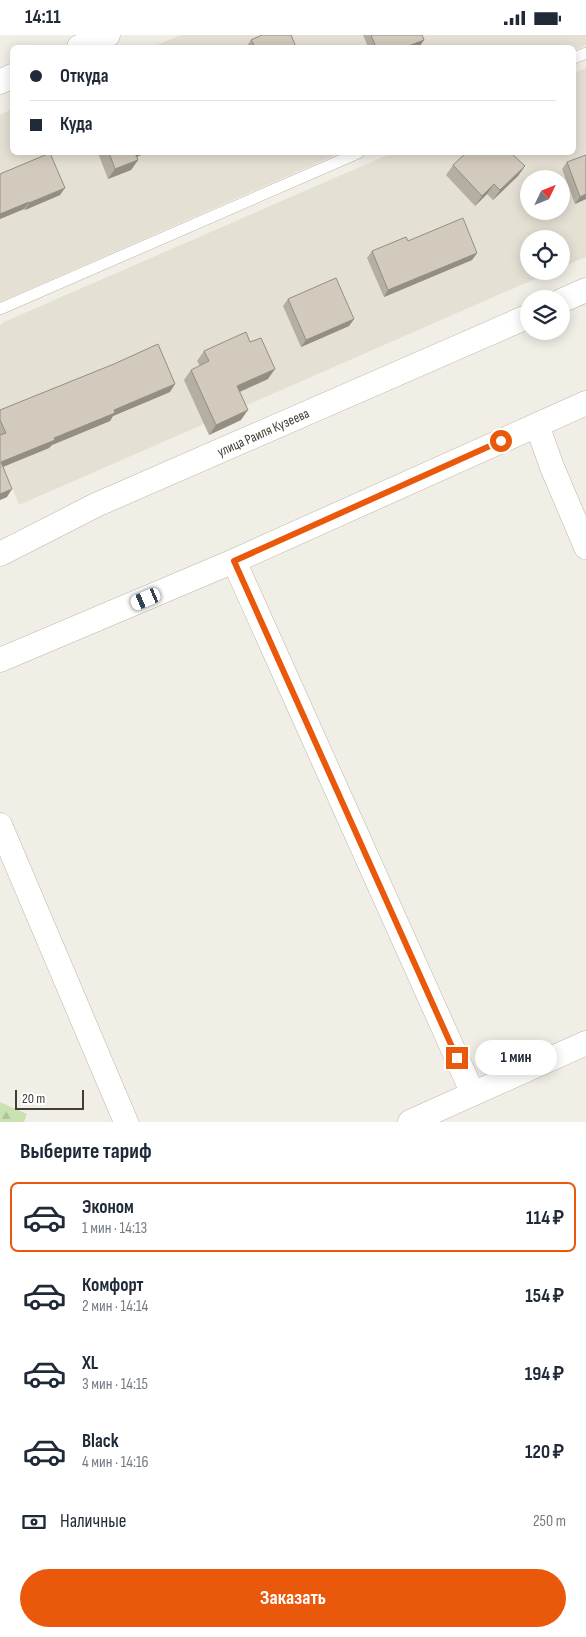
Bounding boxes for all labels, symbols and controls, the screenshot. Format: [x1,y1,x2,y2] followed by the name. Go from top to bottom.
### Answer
[25,6,61,29] text: 14:11
[60,65,109,88] text: Откуда
[60,113,93,136] text: Куда
[520,170,570,220] north arrow
[520,170,570,340] map controls
[520,230,570,280] button: locate
[520,290,570,340] button: layers
[215,405,312,460] street label: улица Раиля Кузеева
[490,430,512,452] route start
[129,586,162,612] car
[474,1041,557,1075] callout: 1 мин
[446,1047,468,1069] route end
[500,1048,532,1067] text: 1 мин
[15,1087,84,1110] scale bar
[22,1090,45,1107] text: 20 m
[20,1138,152,1165] text: Выберите тариф
[22,1195,67,1240] icon: car
[82,1196,134,1219] text: Эконом
[526,1207,564,1230] text: 114 ₽
[82,1219,147,1238] text: 1 мин · 14:13
[22,1273,67,1318] icon: car
[82,1274,144,1297] text: Комфорт
[525,1285,564,1308] text: 154 ₽
[82,1297,148,1316] text: 2 мин · 14:14
[22,1351,67,1396] icon: car
[82,1352,98,1375] text: XL
[525,1363,564,1386] text: 194 ₽
[82,1375,148,1394] text: 3 мин · 14:15
[22,1429,67,1474] icon: car
[82,1430,119,1453] text: Black
[525,1441,564,1464] text: 120 ₽
[82,1453,149,1472] text: 4 мин · 14:16
[20,1508,48,1536] icon: cash
[60,1510,126,1533] text: Наличные
[533,1512,566,1531] text: 250 m
[20,1569,566,1627] button: Заказать

